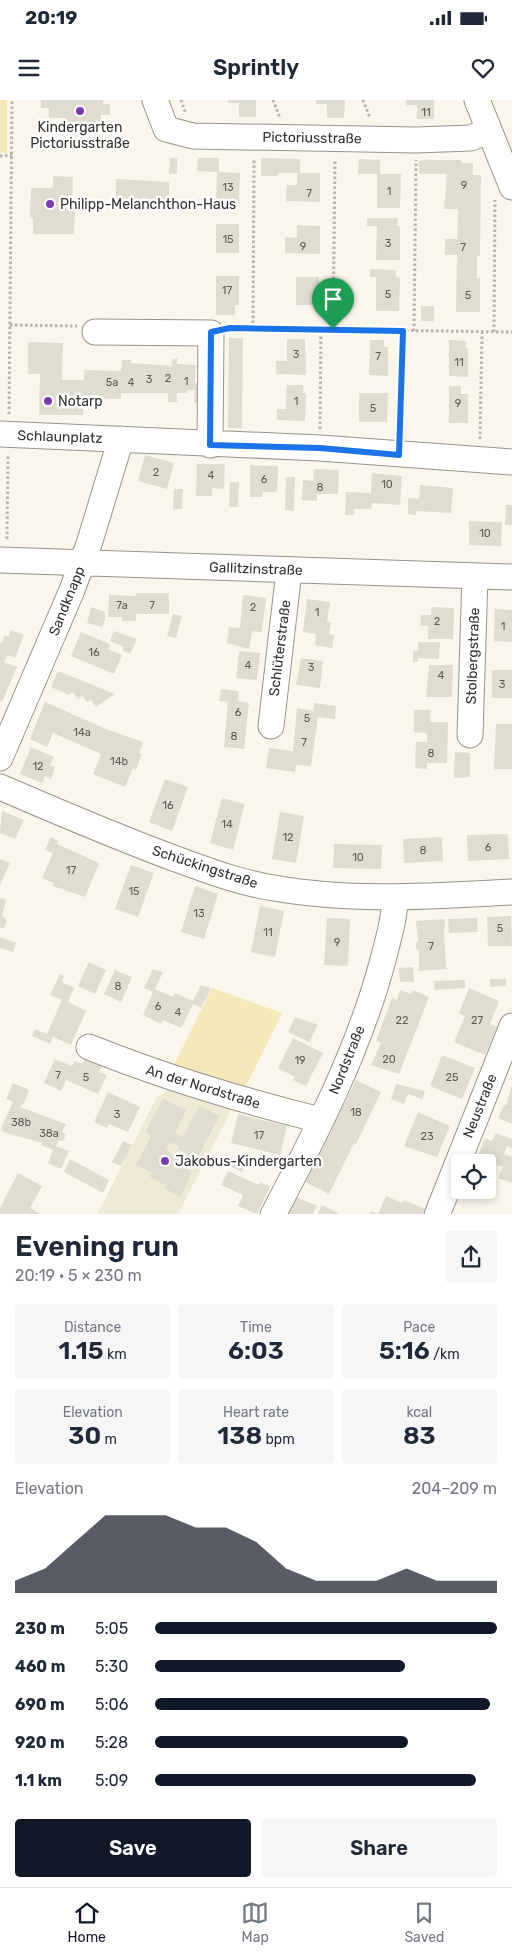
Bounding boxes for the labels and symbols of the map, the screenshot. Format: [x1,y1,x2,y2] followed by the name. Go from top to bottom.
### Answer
[74,105,86,117] marker: Kindergarten Pictoriusstraße
[421,106,431,119] house number: 11
[30,119,130,152] place label: Kindergarten Pictoriusstraße
[262,129,362,147] street label: Pictoriusstraße
[461,179,467,192] house number: 9
[222,181,234,194] house number: 13
[387,185,391,198] house number: 1
[306,187,312,200] house number: 7
[60,196,236,213] place label: Philipp-Melanchthon-Haus
[44,198,56,210] marker: Philipp-Melanchthon-Haus
[222,233,234,246] house number: 15
[385,237,392,250] house number: 3
[300,240,306,253] house number: 9
[460,241,466,254] house number: 7
[312,278,354,329] pin
[222,284,233,297] house number: 17
[385,288,392,301] house number: 5
[465,289,472,302] house number: 5
[293,348,300,361] house number: 3
[375,350,381,363] house number: 7
[454,356,464,369] house number: 11
[165,372,171,385] house number: 2
[146,373,153,386] house number: 3
[184,375,188,388] house number: 1
[106,376,118,389] house number: 5a
[128,376,135,389] house number: 4
[58,393,103,410] place label: Notarp
[42,395,54,407] marker: Notarp
[294,395,298,408] house number: 1
[455,397,461,410] house number: 9
[370,402,377,415] house number: 5
[17,427,103,447] street label: Schlaunplatz
[153,466,159,479] house number: 2
[208,469,215,482] house number: 4
[261,473,268,486] house number: 6
[381,478,393,491] house number: 10
[317,481,324,494] house number: 8
[479,527,491,540] house number: 10
[209,559,303,579] street label: Gallitzinstraße
[45,564,89,638] street label: Sandknapp
[116,599,128,612] house number: 7a
[149,599,155,612] house number: 7
[266,599,294,697] street label: Schlüterstraße
[250,601,256,614] house number: 2
[315,606,319,619] house number: 1
[463,607,483,705] street label: Stolbergstraße
[434,615,440,628] house number: 2
[501,620,505,633] house number: 1
[88,646,100,659] house number: 16
[245,659,252,672] house number: 4
[308,661,315,674] house number: 3
[438,669,445,682] house number: 4
[499,678,506,691] house number: 3
[235,706,242,719] house number: 6
[304,712,311,725] house number: 5
[73,726,91,739] house number: 14a
[231,730,238,743] house number: 8
[301,736,307,749] house number: 7
[428,747,435,760] house number: 8
[110,755,128,768] house number: 14b
[32,760,44,773] house number: 12
[162,799,174,812] house number: 16
[221,818,233,831] house number: 14
[282,831,294,844] house number: 12
[485,841,492,854] house number: 6
[150,842,260,892] street label: Schückingstraße
[420,844,427,857] house number: 8
[352,851,364,864] house number: 10
[66,864,77,877] house number: 17
[128,885,140,898] house number: 15
[193,907,205,920] house number: 13
[497,922,504,935] house number: 5
[263,926,273,939] house number: 11
[334,936,340,949] house number: 9
[428,940,434,953] house number: 7
[115,980,122,993] house number: 8
[155,1000,162,1013] house number: 6
[175,1006,182,1019] house number: 4
[396,1014,408,1027] house number: 22
[471,1014,483,1027] house number: 27
[325,1023,369,1097] street label: Nordstraße
[382,1053,396,1066] house number: 20
[294,1054,306,1067] house number: 19
[144,1062,262,1113] street label: An der Nordstraße
[55,1069,61,1082] house number: 7
[83,1071,90,1084] house number: 5
[446,1071,459,1084] house number: 25
[459,1071,501,1141] street label: Neustraße
[350,1106,362,1119] house number: 18
[114,1108,121,1121] house number: 3
[11,1116,31,1129] house number: 38b
[39,1127,59,1140] house number: 38a
[254,1129,265,1142] house number: 17
[420,1130,434,1143] house number: 23
[175,1153,322,1170] place label: Jakobus-Kindergarten
[159,1155,171,1167] marker: Jakobus-Kindergarten

